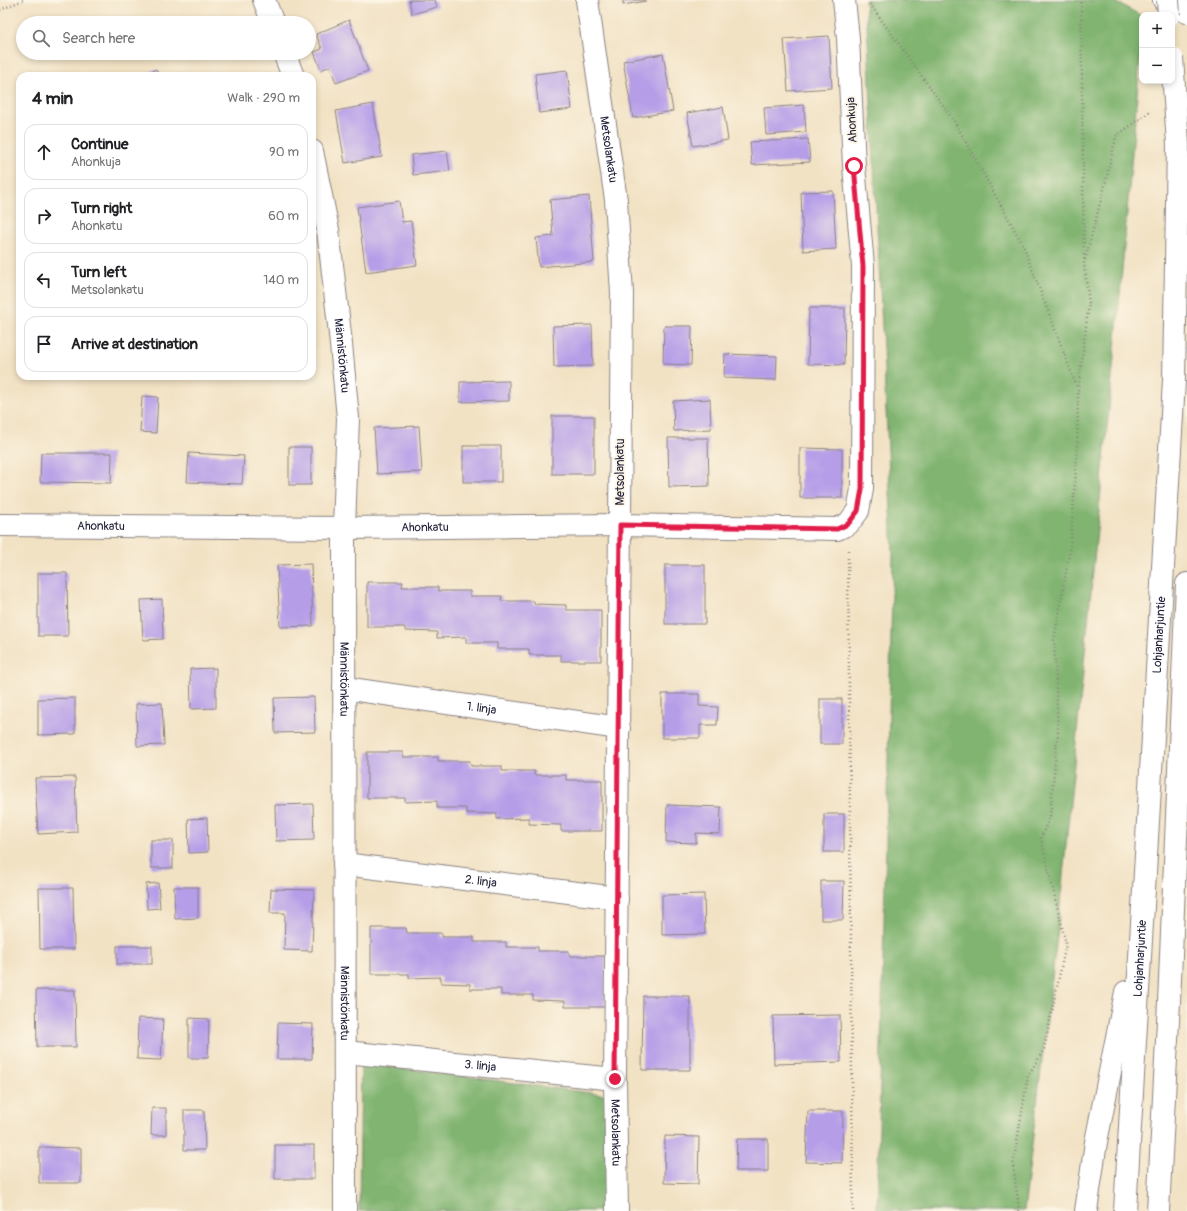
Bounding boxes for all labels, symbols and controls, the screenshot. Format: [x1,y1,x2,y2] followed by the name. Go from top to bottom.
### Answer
[1139,12,1175,84] map controls
[1139,12,1175,48] button: +
[16,16,316,60] search box
[30,27,52,49] icon: search
[62,29,135,48] text: Search here
[1139,48,1175,84] button: −
[32,88,73,109] text: 4 min
[227,90,300,106] text: Walk · 290 m
[843,96,861,143] street label: Ahonkuja
[596,115,621,184] street label: Metsolankatu
[71,135,129,154] text: Continue
[33,141,55,163] icon: ahead
[269,144,299,160] text: 90 m
[71,154,121,170] text: Ahonkuja
[845,157,863,175] route start
[71,199,132,218] text: Turn right
[33,205,55,227] icon: right
[268,208,299,224] text: 60 m
[71,218,123,234] text: Ahonkatu
[71,263,127,282] text: Turn left
[33,269,55,291] icon: left
[263,272,299,288] text: 140 m
[71,282,144,298] text: Metsolankatu
[331,318,353,394] street label: Männistönkatu
[33,333,55,355] icon: arrive
[71,335,198,354] text: Arrive at destination
[613,438,628,506] street label: Metsolankatu
[77,518,125,534] street label: Ahonkatu
[401,519,449,535] street label: Ahonkatu
[1149,596,1169,674] street label: Lohjanharjuntie
[337,642,352,717] street label: Männistönkatu
[466,698,498,718] street label: 1. linja
[464,872,498,891] street label: 2. linja
[1130,919,1150,998] street label: Lohjanharjuntie
[337,966,352,1041] street label: Männistönkatu
[464,1056,497,1075] street label: 3. linja
[606,1070,624,1088] route end
[608,1099,624,1166] street label: Metsolankatu

